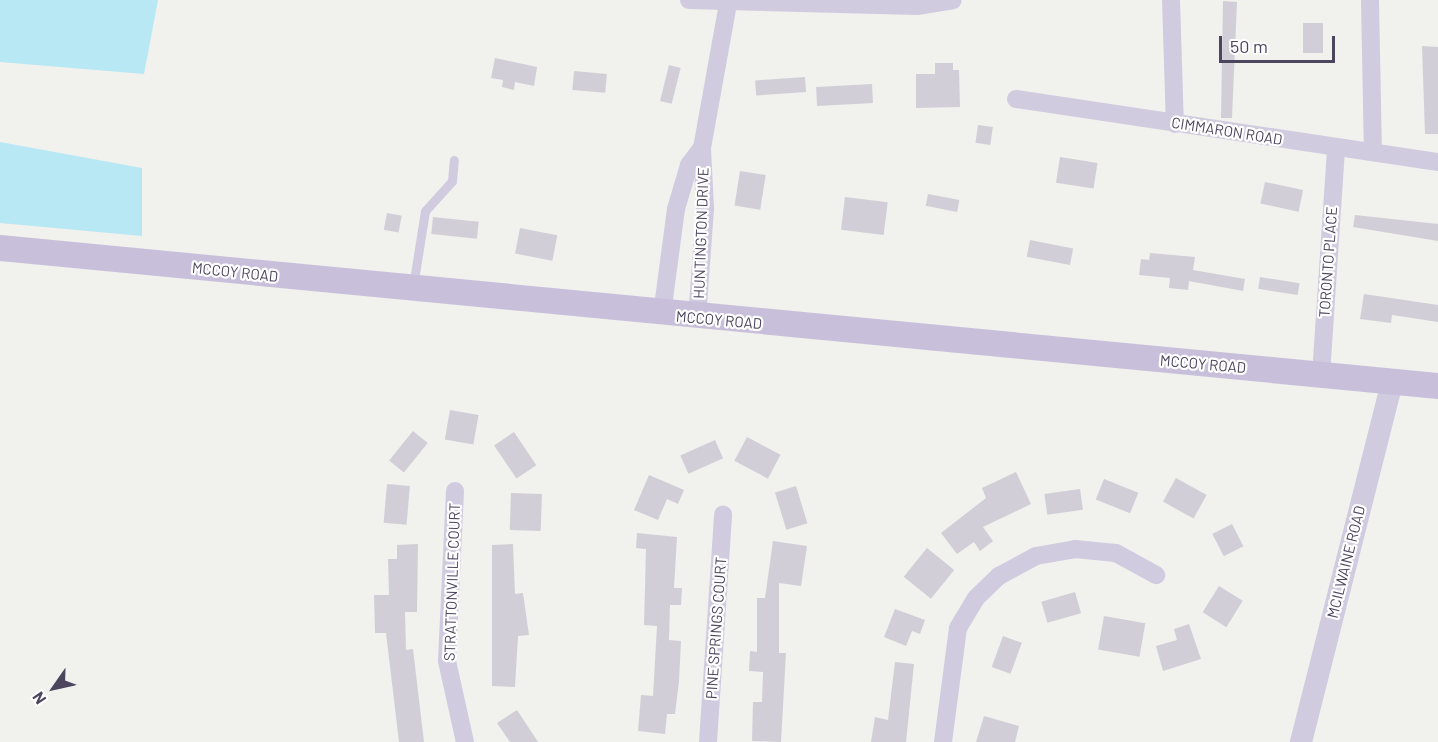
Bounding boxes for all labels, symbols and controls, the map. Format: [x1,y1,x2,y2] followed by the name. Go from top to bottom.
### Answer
[1222,24,1338,62] scale bar
[1230,35,1268,57] text: 50 m
[1170,113,1284,149] street label: CIMMARON ROAD
[690,167,712,299] street label: HUNTINGTON DRIVE
[1315,206,1341,318] street label: TORONTO PLACE
[191,259,279,285] street label: MCCOY ROAD
[675,307,763,333] street label: MCCOY ROAD
[1159,351,1247,377] street label: MCCOY ROAD
[440,503,464,661] street label: STRATTONVILLE COURT
[1323,504,1369,620] street label: MCILWAINE ROAD
[702,556,730,700] street label: PINE SPRINGS COURT
[24,658,84,718] north arrow
[28,689,50,708] text: N

